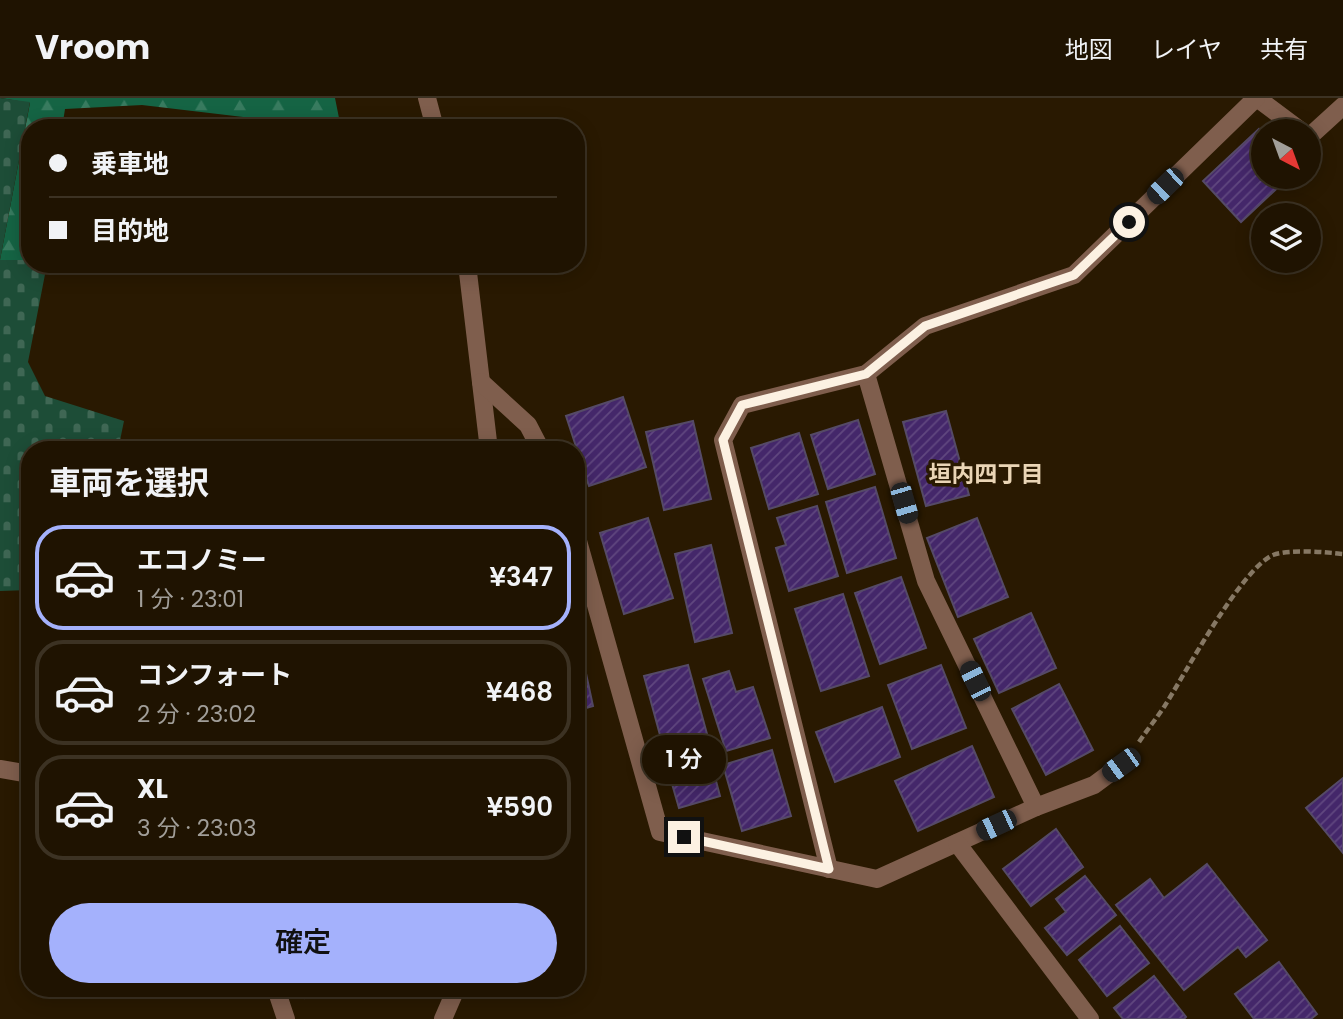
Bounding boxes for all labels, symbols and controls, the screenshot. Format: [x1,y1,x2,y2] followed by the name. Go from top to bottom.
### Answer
[35,24,150,71] text: Vroom
[1065,33,1113,66] text: 地図
[1151,33,1222,66] text: レイヤ
[1260,33,1308,66] text: 共有
[1251,119,1321,189] north arrow
[1251,119,1321,273] map controls
[91,146,169,182] text: 乗車地
[1143,164,1188,208] car
[1251,203,1321,273] button: layers
[1113,206,1145,238] route start
[91,213,169,249] text: 目的地
[929,458,1044,490] district label: 垣内四丁目
[49,460,209,505] text: 車両を選択
[889,480,920,526] car
[137,542,267,578] text: エコノミー
[53,546,116,609] icon: car
[489,559,553,595] text: ¥347
[137,583,244,615] text: 1 分 · 23:01
[137,657,292,693] text: コンフォート
[957,658,994,704] car
[53,661,116,724] icon: car
[486,674,553,710] text: ¥468
[137,698,256,730] text: 2 分 · 23:02
[642,736,726,784] callout: 1 分
[666,743,702,775] text: 1 分
[1098,744,1145,786] car
[137,771,168,807] text: XL
[53,776,116,839] icon: car
[487,789,553,825] text: ¥590
[973,807,1020,843] car
[137,812,257,844] text: 3 分 · 23:03
[668,821,700,853] route end
[49,903,557,983] button: 確定

